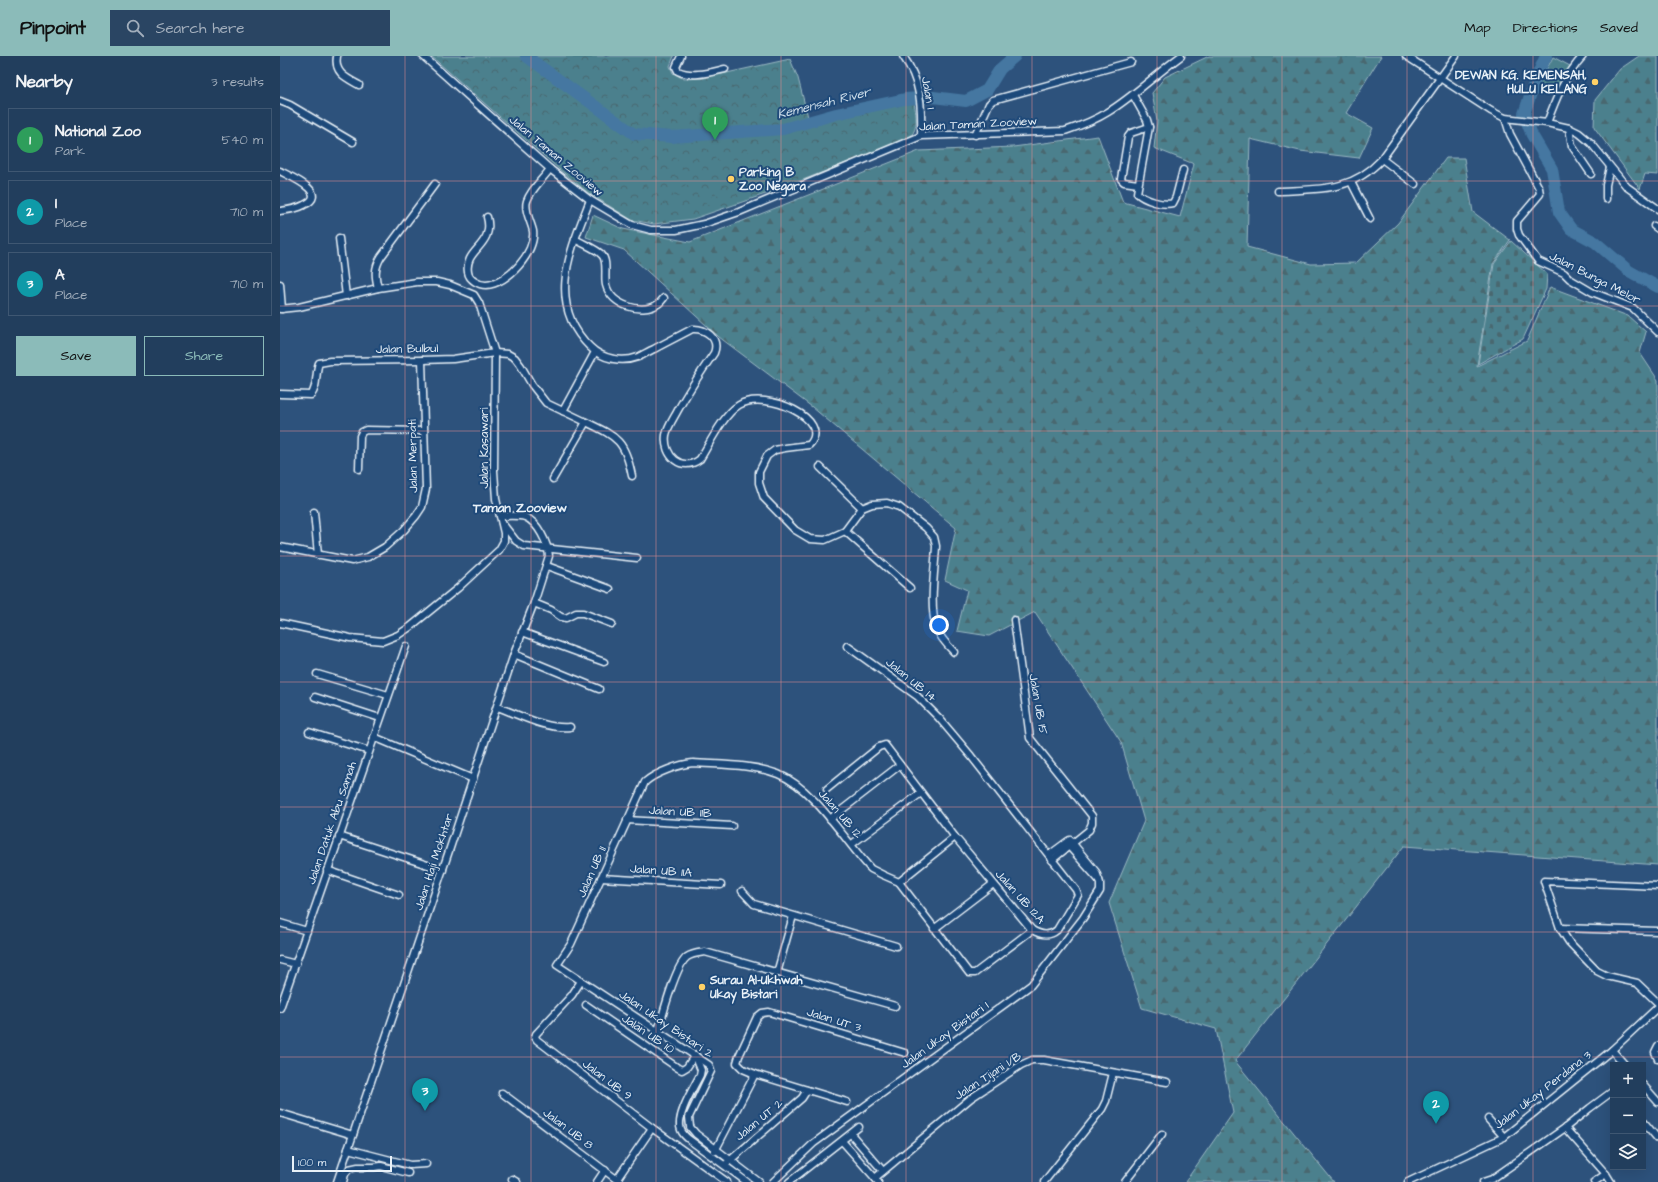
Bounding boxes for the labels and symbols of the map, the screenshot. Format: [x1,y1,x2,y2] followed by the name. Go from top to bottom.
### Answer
[1455,67,1588,98] place label: DEWAN KG. KEMENSAH, HULU KELANG
[917,75,939,111] street label: Jalan 1
[1590,77,1600,87] marker: DEWAN KG. KEMENSAH, HULU KELANG
[775,82,874,123] water label: Kemensah River
[702,107,728,140] pin: 1
[505,111,607,201] street label: Jalan Taman Zooview
[919,112,1038,136] street label: Jalan Taman Zooview
[739,164,807,197] place label: Parking B Zoo Negara
[726,174,736,184] marker: Parking B Zoo Negara
[1546,248,1644,309] street label: Jalan Bunga Melor
[376,340,438,358] street label: Jalan Bulbul
[476,407,493,489] street label: Jalan Kasawari
[404,419,422,493] street label: Jalan Merpati
[472,499,568,517] district label: Taman Zooview
[929,615,949,635] your location
[882,654,940,706] street label: Jalan UB 14
[1024,672,1052,736] street label: Jalan UB 15
[303,759,361,887] street label: Jalan Datuk Abu Samah
[814,786,866,842] street label: Jalan UB 12
[648,802,712,822] street label: Jalan UB 11B
[410,811,458,913] street label: Jalan Haji Mokhtar
[573,843,611,900] street label: Jalan UB 11
[629,860,693,882] street label: Jalan UB 11A
[991,866,1049,928] street label: Jalan UB 12A
[709,972,804,1004] place label: Surau Al-Ukhwah Ukay Bistari
[697,982,707,992] marker: Surau Al-Ukhwah Ukay Bistari
[615,986,717,1063] street label: Jalan Ukay Bistari 2
[898,997,993,1074] street label: Jalan Ukay Bistari 1
[805,1004,863,1036] street label: Jalan UT 3
[618,1010,678,1058] street label: Jalan UB 10
[1491,1047,1596,1134] street label: Jalan Ukay Perdana 3
[951,1048,1025,1104] street label: Jalan Tijani 1/B
[579,1056,635,1104] street label: Jalan UB 9
[412,1078,438,1111] pin: 3
[1423,1091,1449,1124] pin: 2
[732,1095,786,1145] street label: Jalan UT 2
[539,1104,597,1154] street label: Jalan UB 8
[292,1154,392,1173] scale bar

